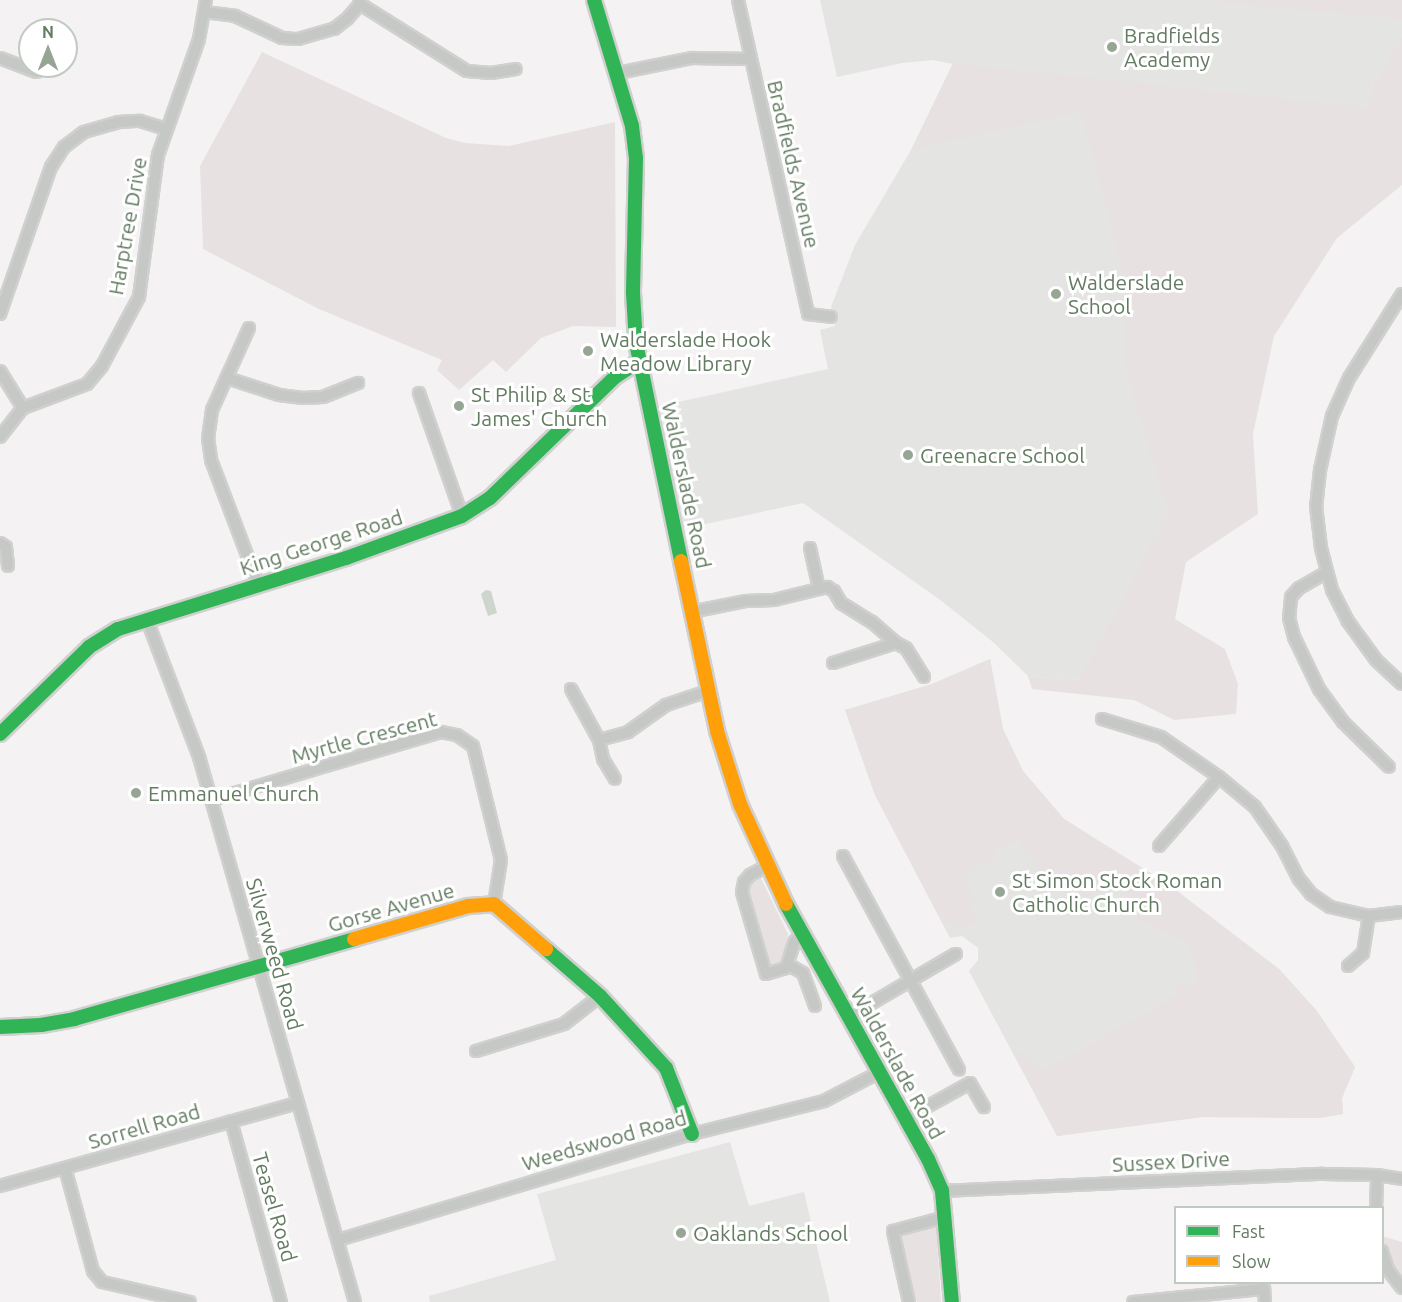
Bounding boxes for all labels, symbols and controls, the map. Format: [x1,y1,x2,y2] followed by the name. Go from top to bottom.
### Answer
[18,18,78,78] north arrow
[1124,22,1220,72] place label: Bradfields Academy
[42,23,54,41] text: N
[1105,40,1119,54] marker: Bradfields Academy
[762,78,826,250] street label: Bradfields Avenue
[102,155,152,297] street label: Harptree Drive
[1068,269,1184,319] place label: Walderslade School
[1049,287,1063,301] marker: Walderslade School
[600,326,771,376] place label: Walderslade Hook Meadow Library
[581,344,595,358] marker: Walderslade Hook Meadow Library
[471,381,607,431] place label: St Philip & St James' Church
[452,399,466,413] marker: St Philip & St James' Church
[657,399,717,571] street label: Walderslade Road
[920,442,1085,468] place label: Greenacre School
[901,448,915,462] marker: Greenacre School
[236,504,406,580] street label: King George Road
[289,705,439,769] street label: Myrtle Crescent
[148,780,319,806] place label: Emmanuel Church
[129,786,143,800] marker: Emmanuel Church
[1012,867,1222,917] place label: St Simon Stock Roman Catholic Church
[241,875,309,1033] street label: Silverweed Road
[325,877,457,937] street label: Gorse Avenue
[993,885,1007,899] marker: St Simon Stock Roman Catholic Church
[846,983,950,1143] street label: Walderslade Road
[85,1098,203,1154] street label: Sorrell Road
[519,1104,689,1176] street label: Weedswood Road
[1111,1145,1231,1177] street label: Sussex Drive
[247,1149,303,1265] street label: Teasel Road
[1174,1206,1384,1284] legend
[693,1220,848,1246] place label: Oaklands School
[1232,1221,1265,1241] text: Fast
[674,1226,688,1240] marker: Oaklands School
[1232,1251,1271,1271] text: Slow

